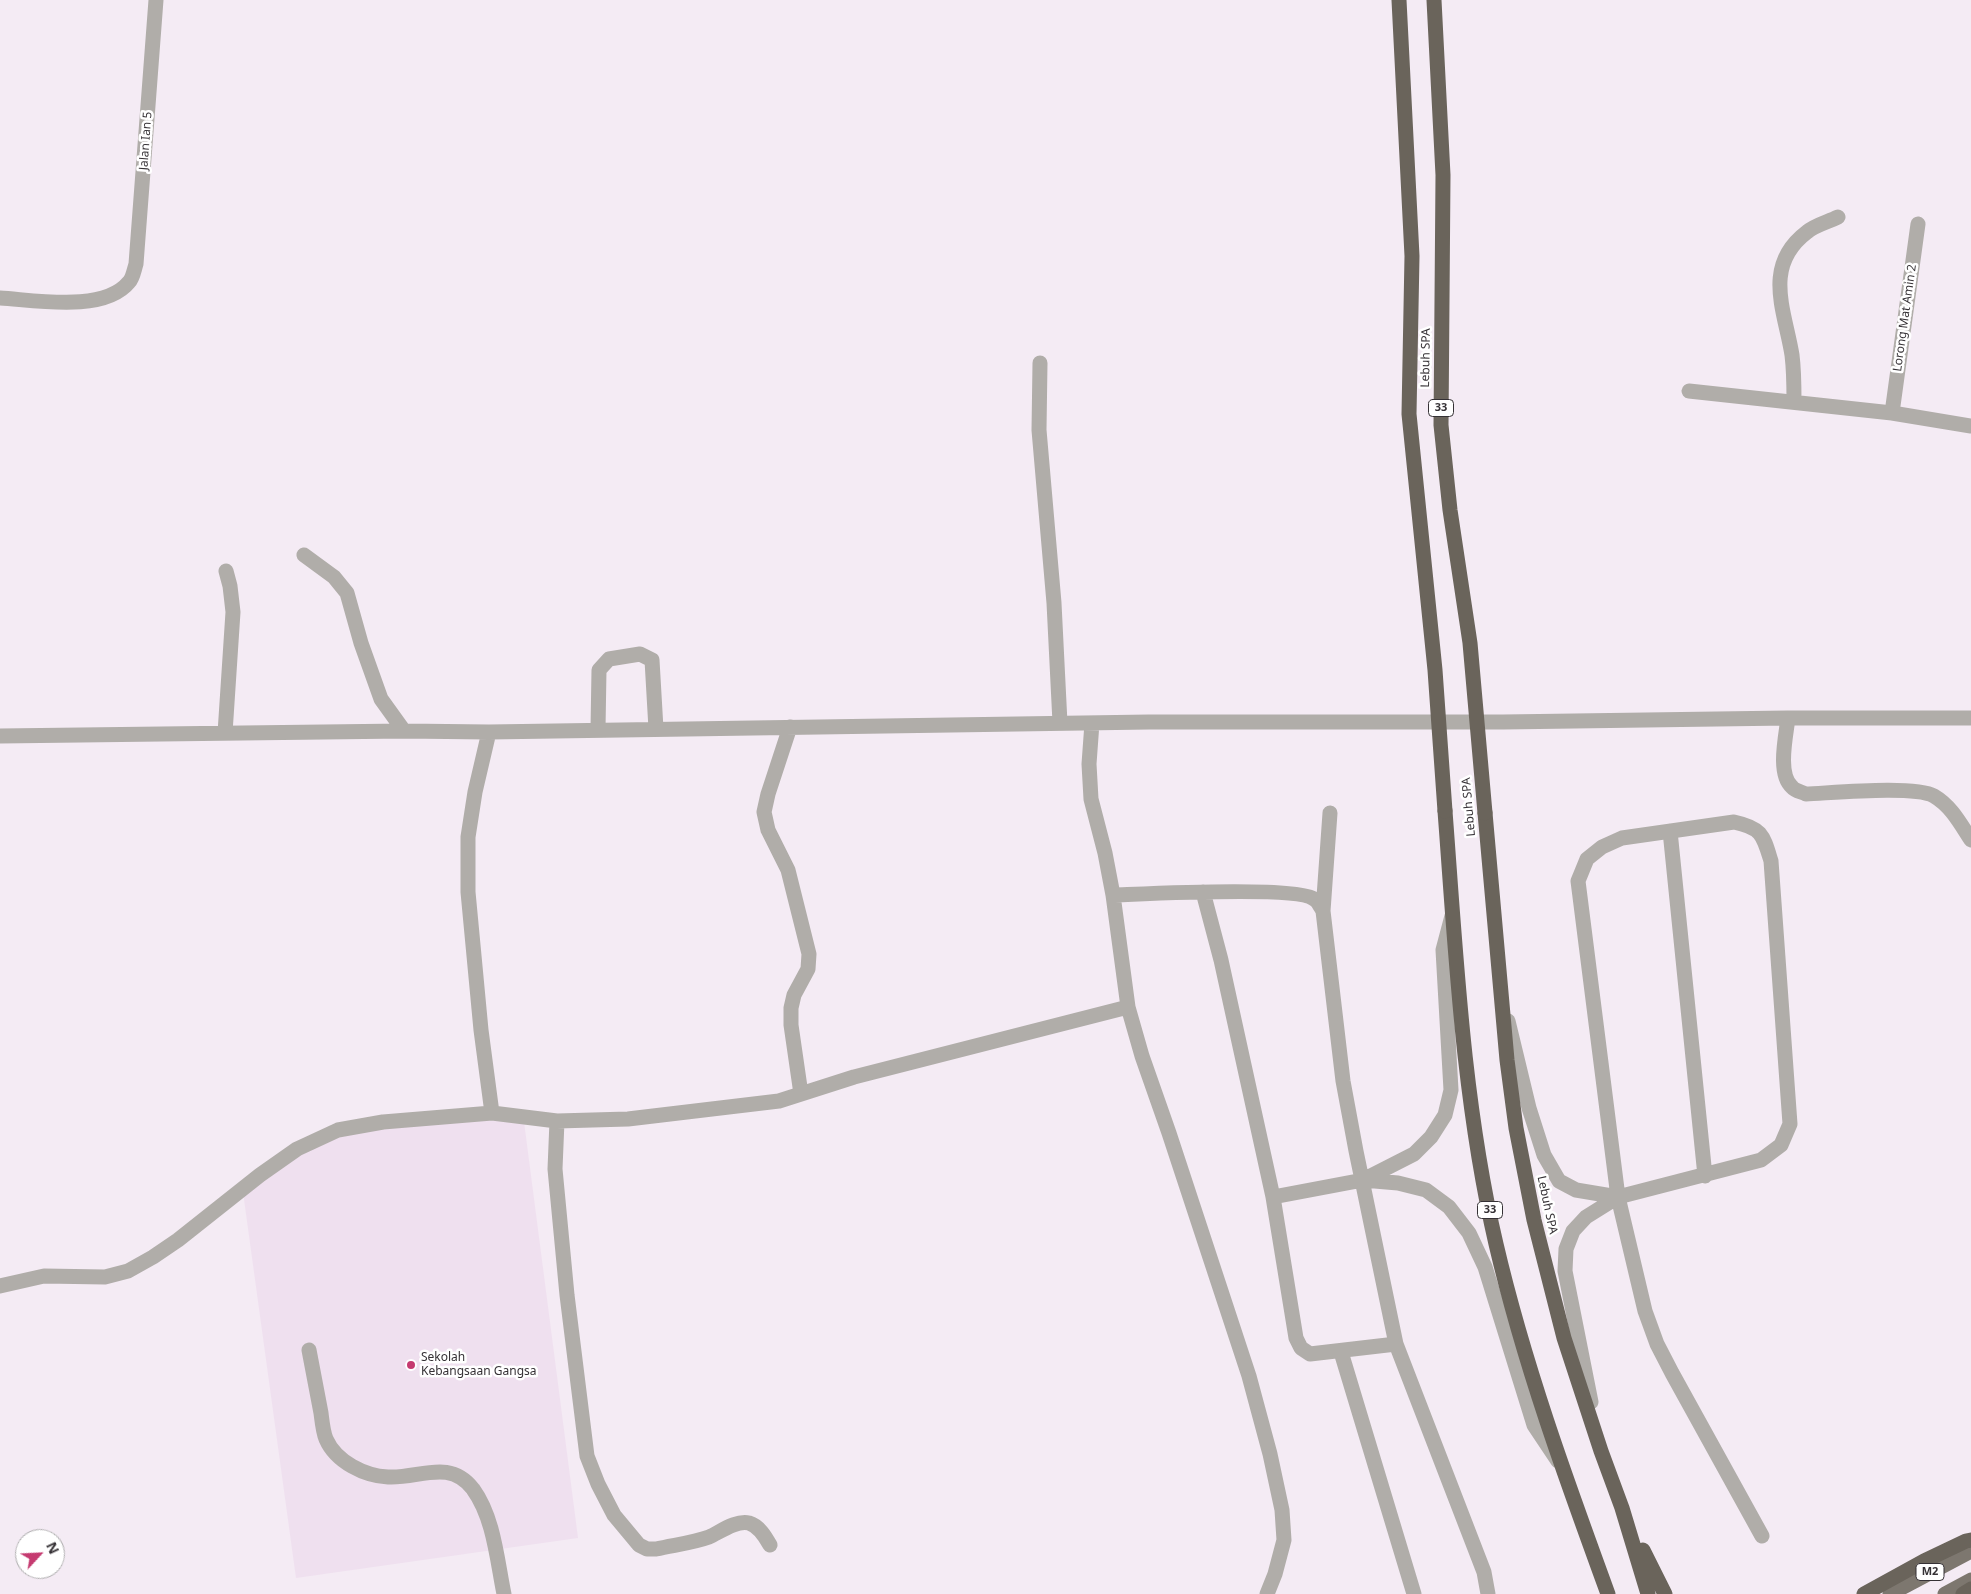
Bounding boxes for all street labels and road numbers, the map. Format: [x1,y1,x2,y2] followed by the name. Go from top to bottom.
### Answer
[137,111,155,171] street label: Jalan Ian 5
[1890,264,1920,372] street label: Lorong Mat Amin 2
[1418,328,1434,388] street label: Lebuh SPA
[1428,399,1454,416] road number: 33
[1459,777,1479,837] street label: Lebuh SPA
[1534,1174,1560,1236] street label: Lebuh SPA
[1478,1202,1502,1218] road number: 33
[1916,1564,1944,1580] road number: M2

